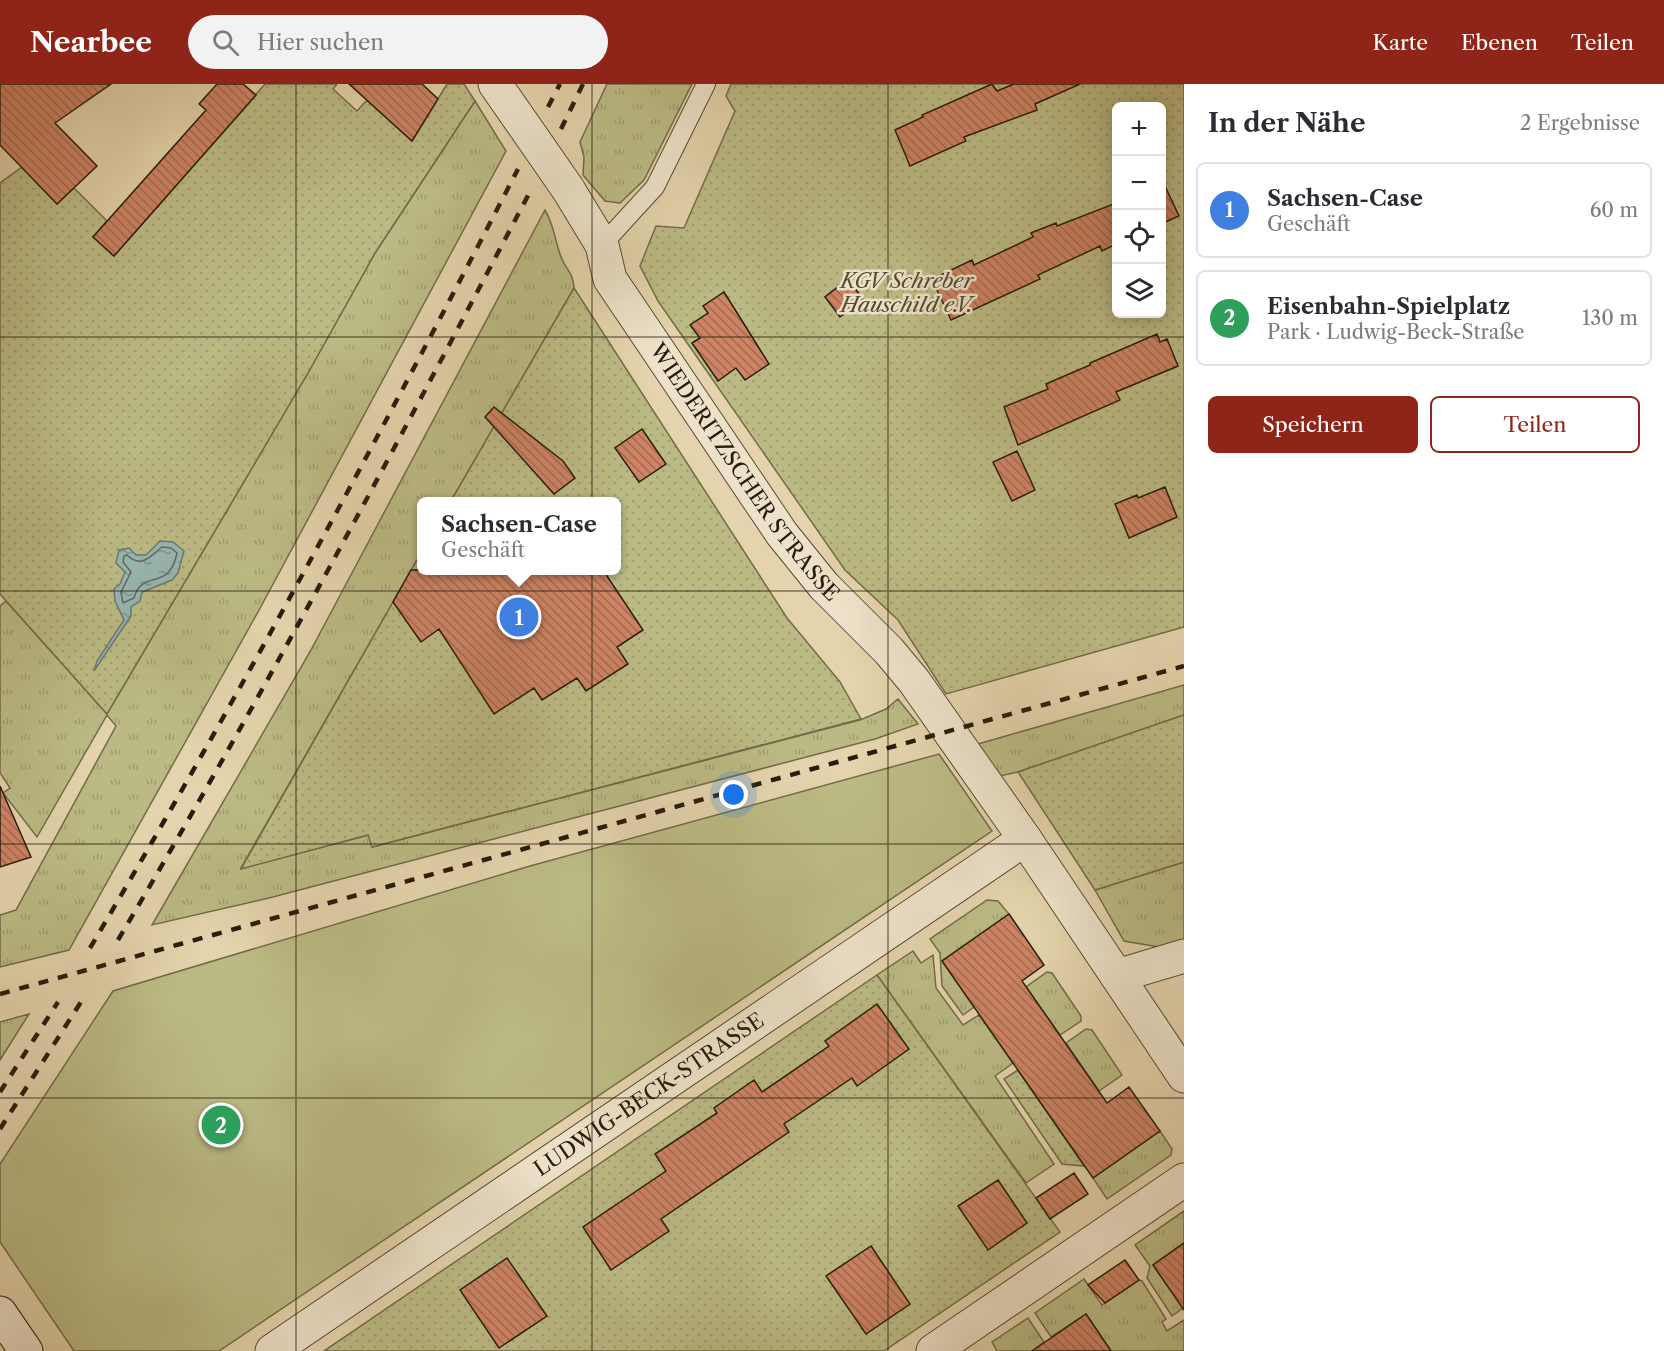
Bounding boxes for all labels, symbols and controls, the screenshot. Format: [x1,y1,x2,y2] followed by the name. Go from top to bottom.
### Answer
[188,15,608,69] search box
[30,25,152,59] text: Nearbee
[209,26,242,59] icon: search
[257,29,384,56] text: Hier suchen
[1373,30,1428,55] text: Karte
[1461,30,1538,55] text: Ebenen
[1571,30,1634,55] text: Teilen
[1112,102,1166,318] map controls
[1112,102,1166,156] button: +
[1208,107,1365,139] text: In der Nähe
[1520,111,1640,135] text: 2 Ergebnisse
[1112,156,1166,210] button: −
[1267,185,1423,212] text: Sachsen-Case
[1225,198,1234,222] text: 1
[1590,198,1638,222] text: 60 m
[1112,210,1166,264] button: locate
[1267,212,1350,236] text: Geschäft
[1112,264,1166,318] button: layers
[838,268,976,317] park label: KGV Schreber Hauschild e.V.
[1267,293,1510,320] text: Eisenbahn-Spielplatz
[1224,306,1235,330] text: 2
[1582,306,1638,330] text: 130 m
[1267,320,1525,344] text: Park · Ludwig-Beck-Straße
[644,338,845,606] street label: WIEDERITZSCHER STRASSE
[1208,396,1418,453] button: Speichern
[1430,396,1640,453] button: Teilen
[417,497,621,575] popup
[441,511,597,538] text: Sachsen-Case
[441,538,525,562] text: Geschäft
[500,594,538,640] pin: 1
[719,780,748,809] your location
[529,1007,768,1181] street label: LUDWIG-BECK-STRASSE
[202,1102,240,1148] pin: 2

